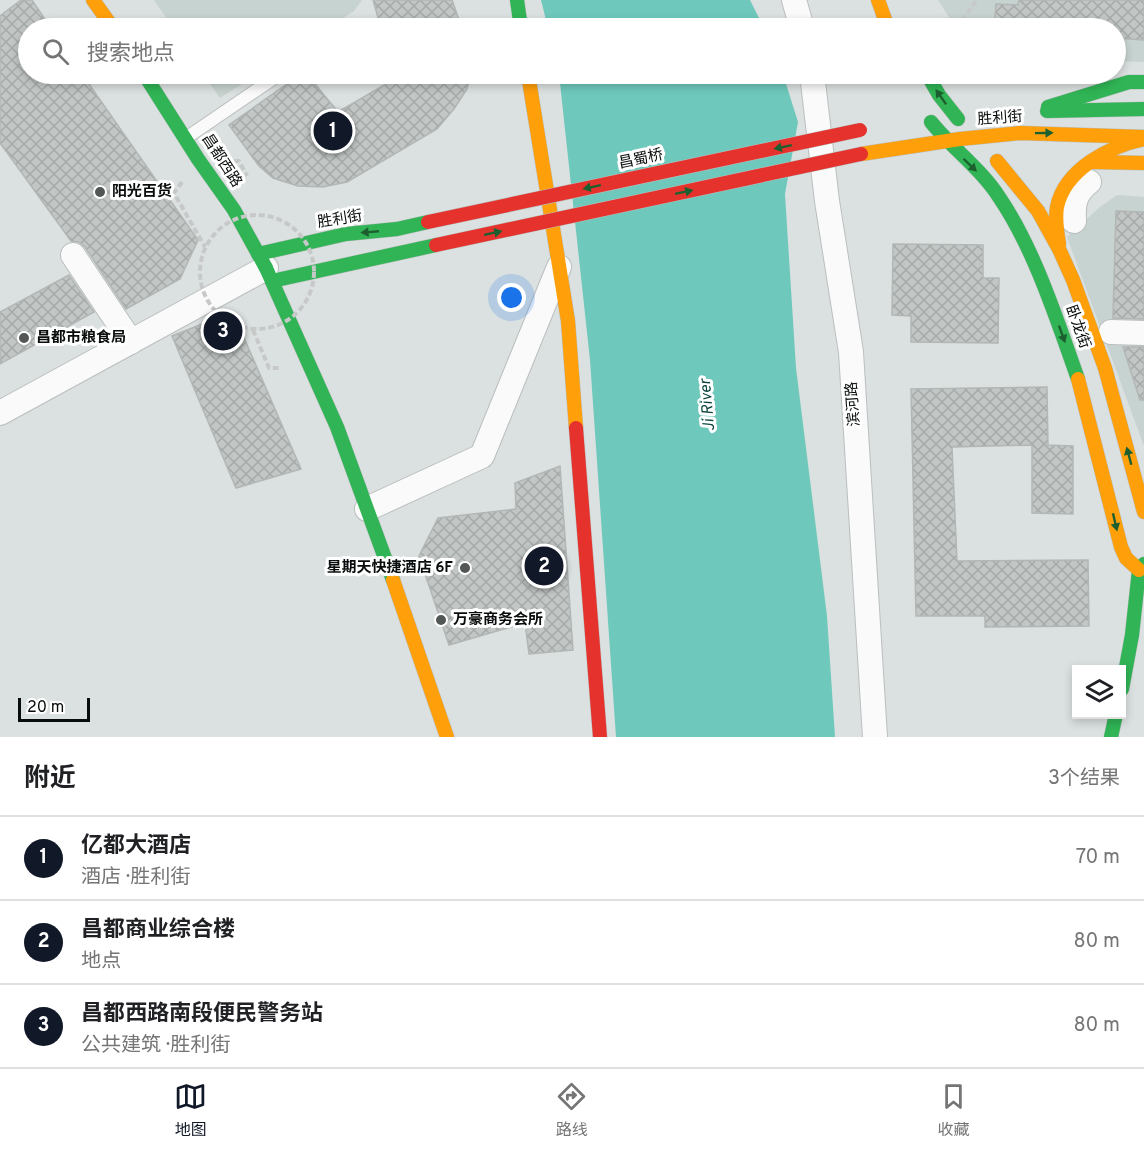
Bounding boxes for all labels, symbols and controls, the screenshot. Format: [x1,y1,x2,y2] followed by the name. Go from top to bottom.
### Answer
[18,18,1126,84] search box
[39,35,72,68] icon: search
[87,41,175,68] text: 搜索地点
[936,89,947,105] one-way arrow
[314,108,352,154] pin: 1
[977,108,1023,130] street label: 胜利街
[1034,128,1053,138] one-way arrow
[197,131,245,191] street label: 昌都西路
[773,142,792,152] one-way arrow
[617,146,665,174] street label: 昌蜀桥
[962,158,977,172] one-way arrow
[112,182,172,202] place label: 阳光百货
[582,183,601,192] one-way arrow
[93,185,107,199] marker: 阳光百货
[675,187,694,196] one-way arrow
[316,207,364,233] street label: 胜利街
[361,227,380,236] one-way arrow
[484,228,503,237] one-way arrow
[497,283,526,312] your location
[1060,302,1095,351] street label: 卧龙街
[204,308,242,354] pin: 3
[1057,326,1067,344] one-way arrow
[36,328,126,348] place label: 昌都市粮食局
[17,331,31,345] marker: 昌都市粮食局
[696,376,720,432] water label: Ji River
[843,381,865,427] street label: 滨河路
[1123,446,1133,465] one-way arrow
[1111,513,1120,532] one-way arrow
[524,544,564,588] pin: 2
[326,559,453,578] place label: 星期天快捷酒店 6F
[458,561,472,575] marker: 星期天快捷酒店 6F
[453,610,543,630] place label: 万豪商务会所
[434,613,448,627] marker: 万豪商务会所
[1072,665,1126,719] map controls
[1072,665,1126,719] button: layers
[18,695,90,722] scale bar
[27,698,64,718] text: 20 m
[24,763,76,796] text: 附近
[1048,766,1120,792] text: 3个结果
[81,833,191,860] text: 亿都大酒店
[40,845,48,871] text: 1
[1076,845,1120,871] text: 70 m
[81,865,190,891] text: 酒店 · 胜利街
[81,917,235,944] text: 昌都商业综合楼
[37,929,50,955] text: 2
[1074,929,1120,955] text: 80 m
[81,949,121,975] text: 地点
[81,1001,323,1028] text: 昌都西路南段便民警务站
[38,1013,50,1039] text: 3
[1074,1013,1120,1039] text: 80 m
[81,1033,230,1059] text: 公共建筑 · 胜利街
[174,1080,207,1141] tab: 地图
[555,1080,588,1141] tab: 路线
[937,1080,970,1141] tab: 收藏

